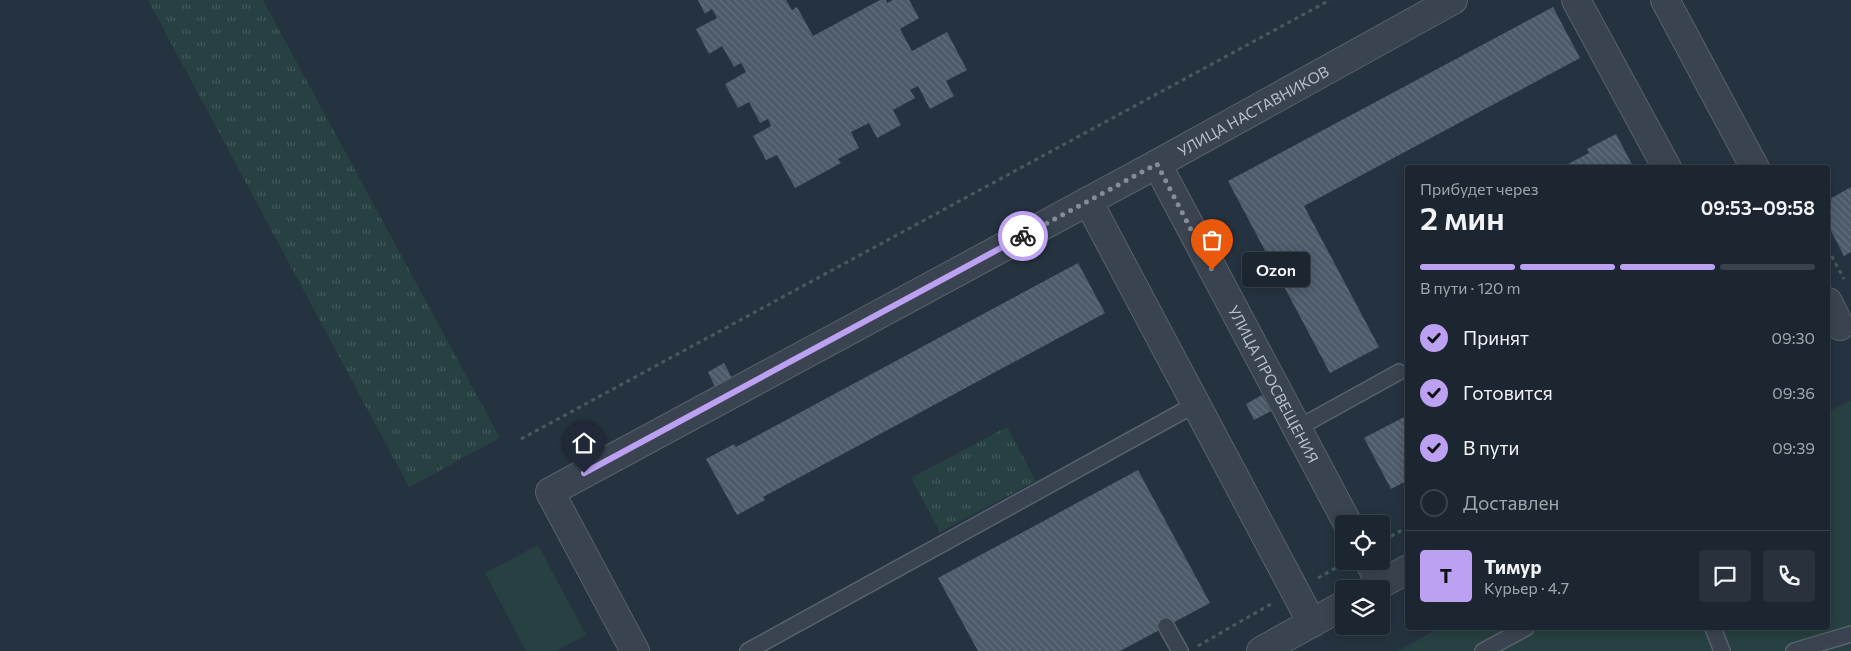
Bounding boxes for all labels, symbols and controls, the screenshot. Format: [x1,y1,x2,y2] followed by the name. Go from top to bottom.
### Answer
[1174,62,1332,160] street label: УЛИЦА НАСТАВНИКОВ
[1420,179,1539,198] text: Прибудет через
[1701,196,1815,219] text: 09:53–09:58
[1420,197,1505,237] text: 2 мин
[998,211,1048,261] courier
[1191,219,1233,270] pin
[1009,222,1037,250] icon: bike
[1198,226,1226,254] icon: bag
[1242,252,1310,288] callout: Ozon
[1256,260,1296,279] text: Ozon
[1420,278,1521,297] text: В пути · 120 m
[1225,302,1323,466] street label: УЛИЦА ПРОСВЕЩЕНИЯ
[1420,324,1448,352] icon: check
[1463,326,1529,349] text: Принят
[1772,328,1815,347] text: 09:30
[1420,379,1448,407] icon: check
[1463,381,1553,404] text: Готовится
[1772,383,1815,402] text: 09:36
[563,422,605,473] pin
[570,429,598,457] icon: home
[1420,434,1448,462] icon: check
[1463,436,1519,459] text: В пути
[1772,438,1815,457] text: 09:39
[1463,491,1559,514] text: Доставлен
[1335,515,1390,635] map controls
[1335,515,1390,570] button: locate
[1699,550,1751,602] button: chat
[1763,550,1815,602] button: phone
[1484,555,1542,578] text: Тимур
[1440,564,1452,587] text: Т
[1484,578,1569,597] text: Курьер · 4.7
[1335,580,1390,635] button: layers

